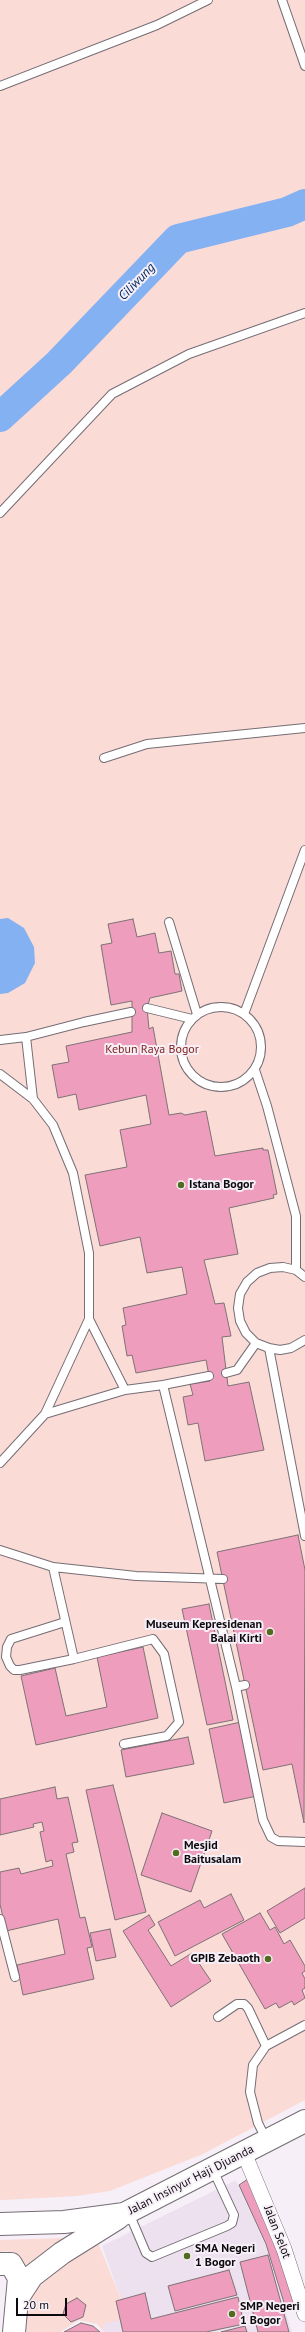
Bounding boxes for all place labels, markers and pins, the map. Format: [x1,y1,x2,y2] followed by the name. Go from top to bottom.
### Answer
[189,1178,254,1192] place label: Istana Bogor
[176,1180,186,1190] marker: Istana Bogor
[146,1618,262,1646] place label: Museum Kepresidenan Balai Kirti
[265,1627,275,1637] marker: Museum Kepresidenan Balai Kirti
[184,1839,241,1867] place label: Mesjid Baitusalam
[171,1848,181,1858] marker: Mesjid Baitusalam
[191,1952,260,1966] place label: GPIB Zebaoth
[263,1954,273,1964] marker: GPIB Zebaoth
[195,2242,255,2270] place label: SMA Negeri 1 Bogor
[182,2251,192,2261] marker: SMA Negeri 1 Bogor
[240,2300,300,2328] place label: SMP Negeri 1 Bogor
[227,2309,237,2319] marker: SMP Negeri 1 Bogor

